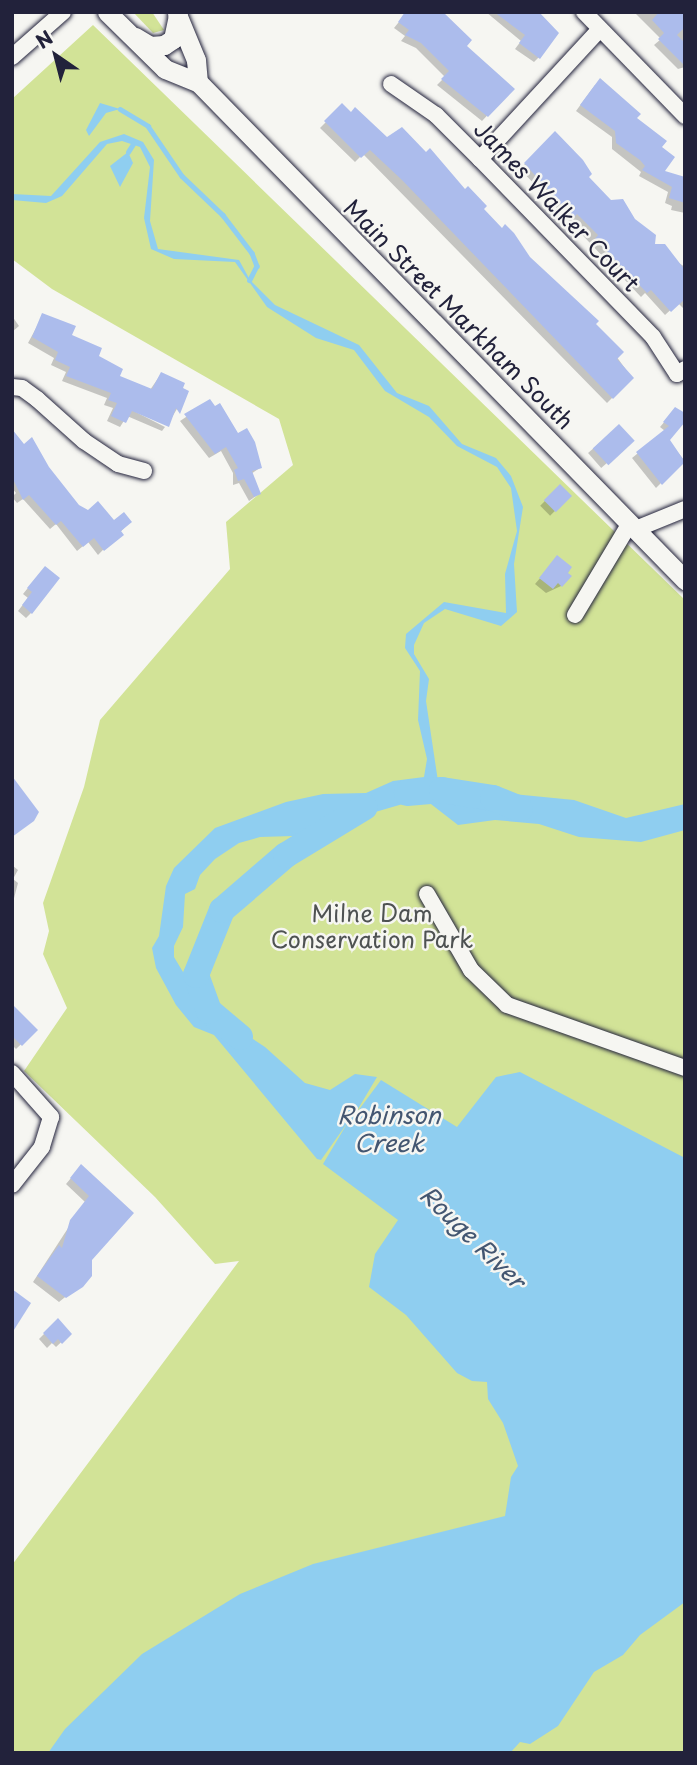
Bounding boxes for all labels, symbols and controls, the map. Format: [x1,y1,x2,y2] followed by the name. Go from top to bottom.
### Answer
[21,21,91,91] north arrow
[30,23,58,55] text: N
[467,114,647,298] street label: James Walker Court
[336,191,582,437] street label: Main Street Markham South
[271,899,473,953] park label: Milne Dam Conservation Park
[337,1101,441,1157] water label: Robinson Creek
[414,1179,532,1295] water label: Rouge River

